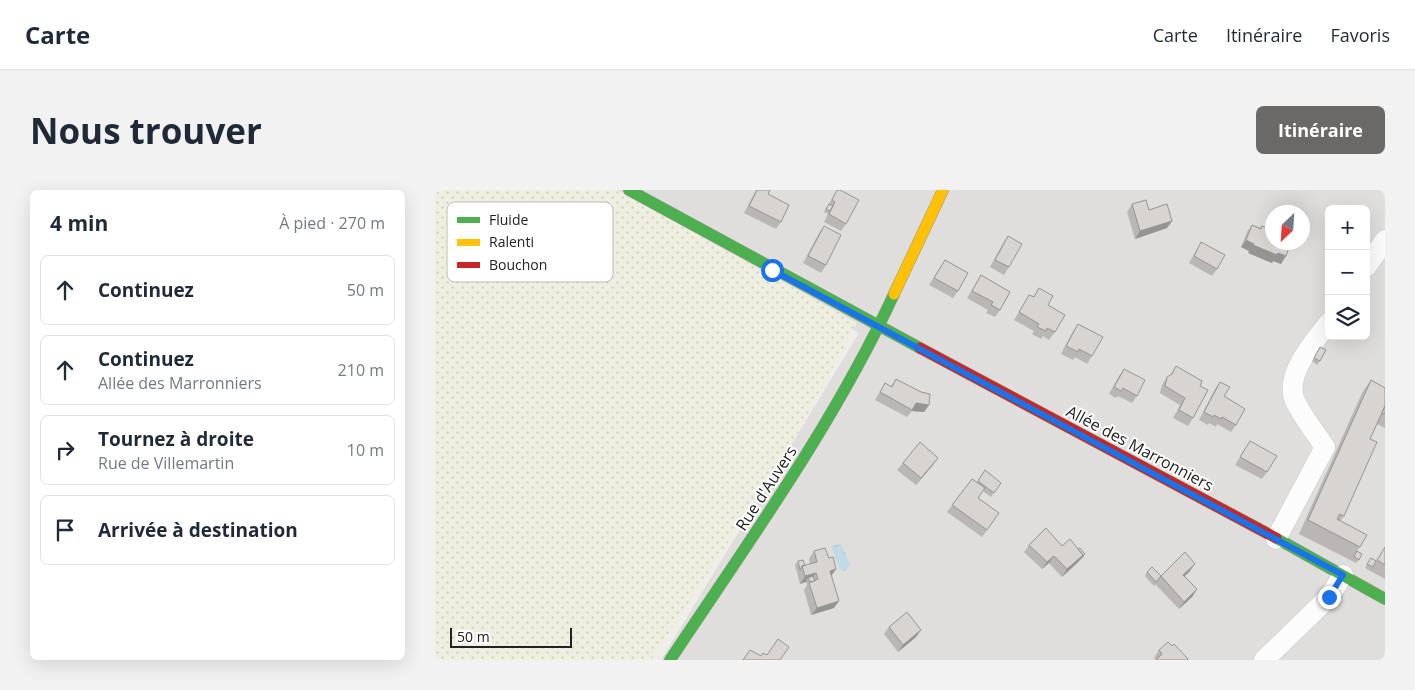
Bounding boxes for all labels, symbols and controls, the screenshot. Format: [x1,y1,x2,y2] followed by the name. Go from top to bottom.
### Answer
[25,18,90,51] text: Carte
[1153,23,1198,47] text: Carte
[1226,23,1302,47] text: Itinéraire
[1330,23,1390,47] text: Favoris
[1256,106,1385,154] button: Itinéraire
[30,107,262,154] text: Nous trouver
[447,202,613,282] legend
[1265,205,1310,250] north arrow
[1325,205,1370,340] map controls
[1325,205,1370,250] button: +
[50,209,108,237] text: 4 min
[489,210,528,229] text: Fluide
[279,212,385,234] text: À pied · 270 m
[489,232,534,251] text: Ralenti
[1325,250,1370,295] button: −
[489,255,547,274] text: Bouchon
[761,259,784,282] route start
[51,276,79,304] icon: ahead
[98,277,194,303] text: Continuez
[347,279,384,301] text: 50 m
[1325,295,1370,340] button: layers
[98,346,194,372] text: Continuez
[51,356,79,384] icon: ahead
[338,359,384,381] text: 210 m
[98,372,262,394] text: Allée des Marronniers
[1063,400,1217,496] street label: Allée des Marronniers
[98,426,254,452] text: Tournez à droite
[51,436,79,464] icon: right
[347,439,384,461] text: 10 m
[730,441,802,535] street label: Rue d'Auvers
[98,452,234,474] text: Rue de Villemartin
[51,516,79,544] icon: arrive
[98,517,298,543] text: Arrivée à destination
[1318,586,1341,609] route end
[450,625,573,648] scale bar
[457,627,490,646] text: 50 m

